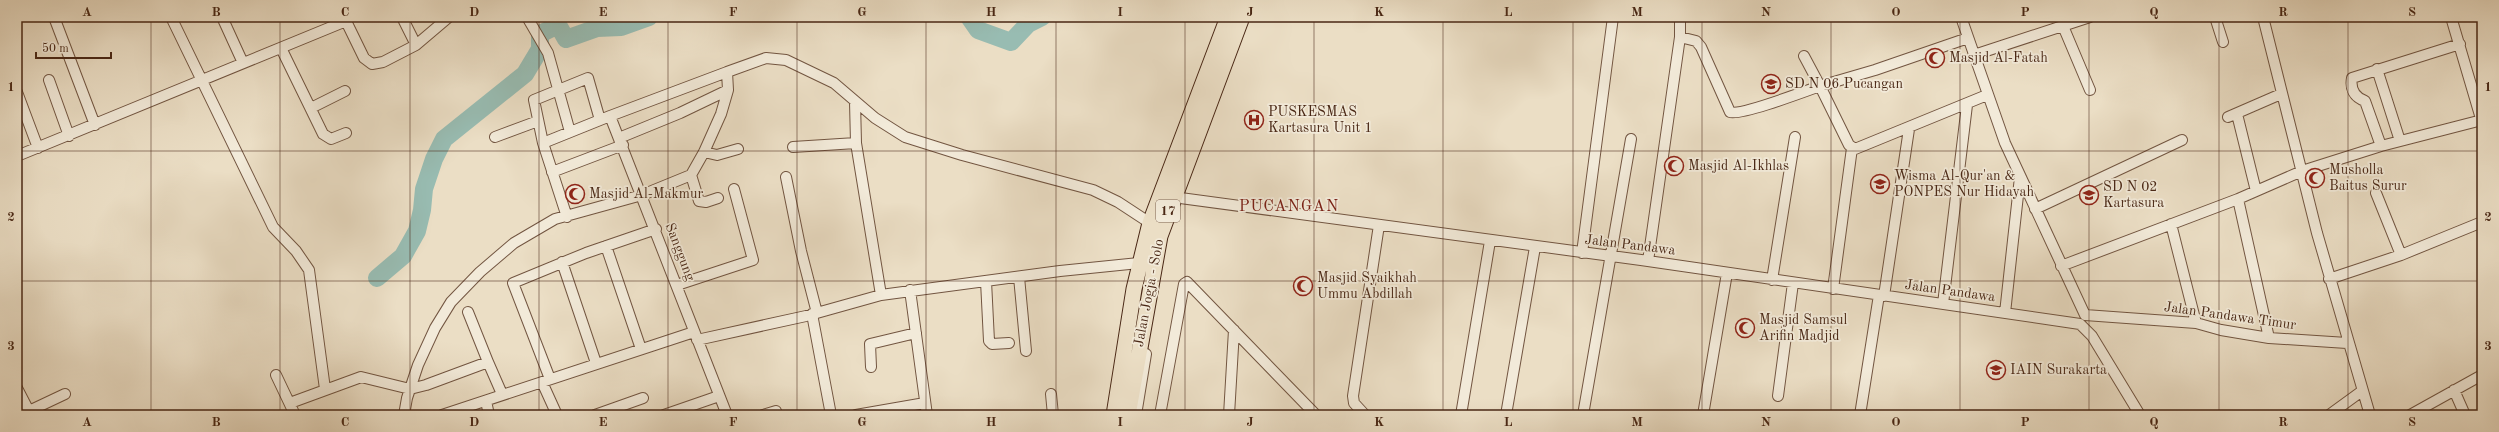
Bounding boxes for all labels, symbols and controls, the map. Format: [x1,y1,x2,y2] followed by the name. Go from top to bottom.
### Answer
[82,6,92,19] text: A
[211,6,221,19] text: B
[341,6,349,19] text: C
[469,6,479,19] text: D
[599,6,608,19] text: E
[729,6,738,19] text: F
[857,6,867,19] text: G
[986,6,997,19] text: H
[1117,6,1123,19] text: I
[1246,6,1254,19] text: J
[1374,6,1384,19] text: K
[1504,6,1513,19] text: L
[1631,6,1643,19] text: M
[1761,6,1771,19] text: N
[1891,6,1901,19] text: O
[2020,6,2030,19] text: P
[2149,6,2159,19] text: Q
[2278,6,2288,19] text: R
[2408,6,2416,19] text: S
[36,34,111,60] scale bar
[42,42,69,55] text: 50 m
[1924,47,1946,69] mosque icon: Masjid Al-Fatah
[1949,51,2048,65] place label: Masjid Al-Fatah
[1760,73,1782,95] school or university icon: SD N 06 Pucangan
[1785,77,1903,91] place label: SD N 06 Pucangan
[7,81,15,94] text: 1
[2484,81,2492,94] text: 1
[1268,105,1372,135] place label: PUSKESMAS Kartasura Unit 1
[1243,109,1265,131] hospital icon: PUSKESMAS Kartasura Unit 1
[1663,155,1685,177] mosque icon: Masjid Al-Ikhlas
[1688,159,1789,173] place label: Masjid Al-Ikhlas
[2329,163,2407,193] place label: Musholla Baitus Surur
[2304,167,2326,189] mosque icon: Musholla Baitus Surur
[1894,169,2034,199] place label: Wisma Al-Qur'an & PONPES Nur Hidayah
[1869,173,1891,195] school or university icon: Wisma Al-Qur'an & PONPES Nur Hidayah
[2103,180,2164,210] place label: SD N 02 Kartasura
[564,183,586,205] mosque icon: Masjid Al-Makmur
[2078,184,2100,206] school or university icon: SD N 02 Kartasura
[589,187,703,201] place label: Masjid Al-Makmur
[1239,199,1339,215] district label: PUCANGAN
[1156,200,1180,222] road number: 17
[7,211,15,224] text: 2
[2484,211,2492,224] text: 2
[663,221,698,283] street label: Sanggung
[1584,232,1676,258] street label: Jalan Pandawa
[1132,238,1166,348] street label: Jalan Jogja - Solo
[1317,271,1417,301] place label: Masjid Syaikhah Ummu Abdillah
[1292,275,1314,297] mosque icon: Masjid Syaikhah Ummu Abdillah
[1904,278,1996,304] street label: Jalan Pandawa
[2163,300,2297,332] street label: Jalan Pandawa Timur
[1759,313,1847,343] place label: Masjid Samsul Arifin Madjid
[1734,317,1756,339] mosque icon: Masjid Samsul Arifin Madjid
[7,340,15,353] text: 3
[2484,340,2492,353] text: 3
[1985,359,2007,381] school or university icon: IAIN Surakarta
[2010,363,2107,377] place label: IAIN Surakarta
[82,416,92,429] text: A
[211,416,221,429] text: B
[341,416,349,429] text: C
[469,416,479,429] text: D
[599,416,608,429] text: E
[729,416,738,429] text: F
[857,416,867,429] text: G
[986,416,997,429] text: H
[1117,416,1123,429] text: I
[1246,416,1254,429] text: J
[1374,416,1384,429] text: K
[1504,416,1513,429] text: L
[1631,416,1643,429] text: M
[1761,416,1771,429] text: N
[1891,416,1901,429] text: O
[2020,416,2030,429] text: P
[2149,416,2159,429] text: Q
[2278,416,2288,429] text: R
[2408,416,2416,429] text: S

